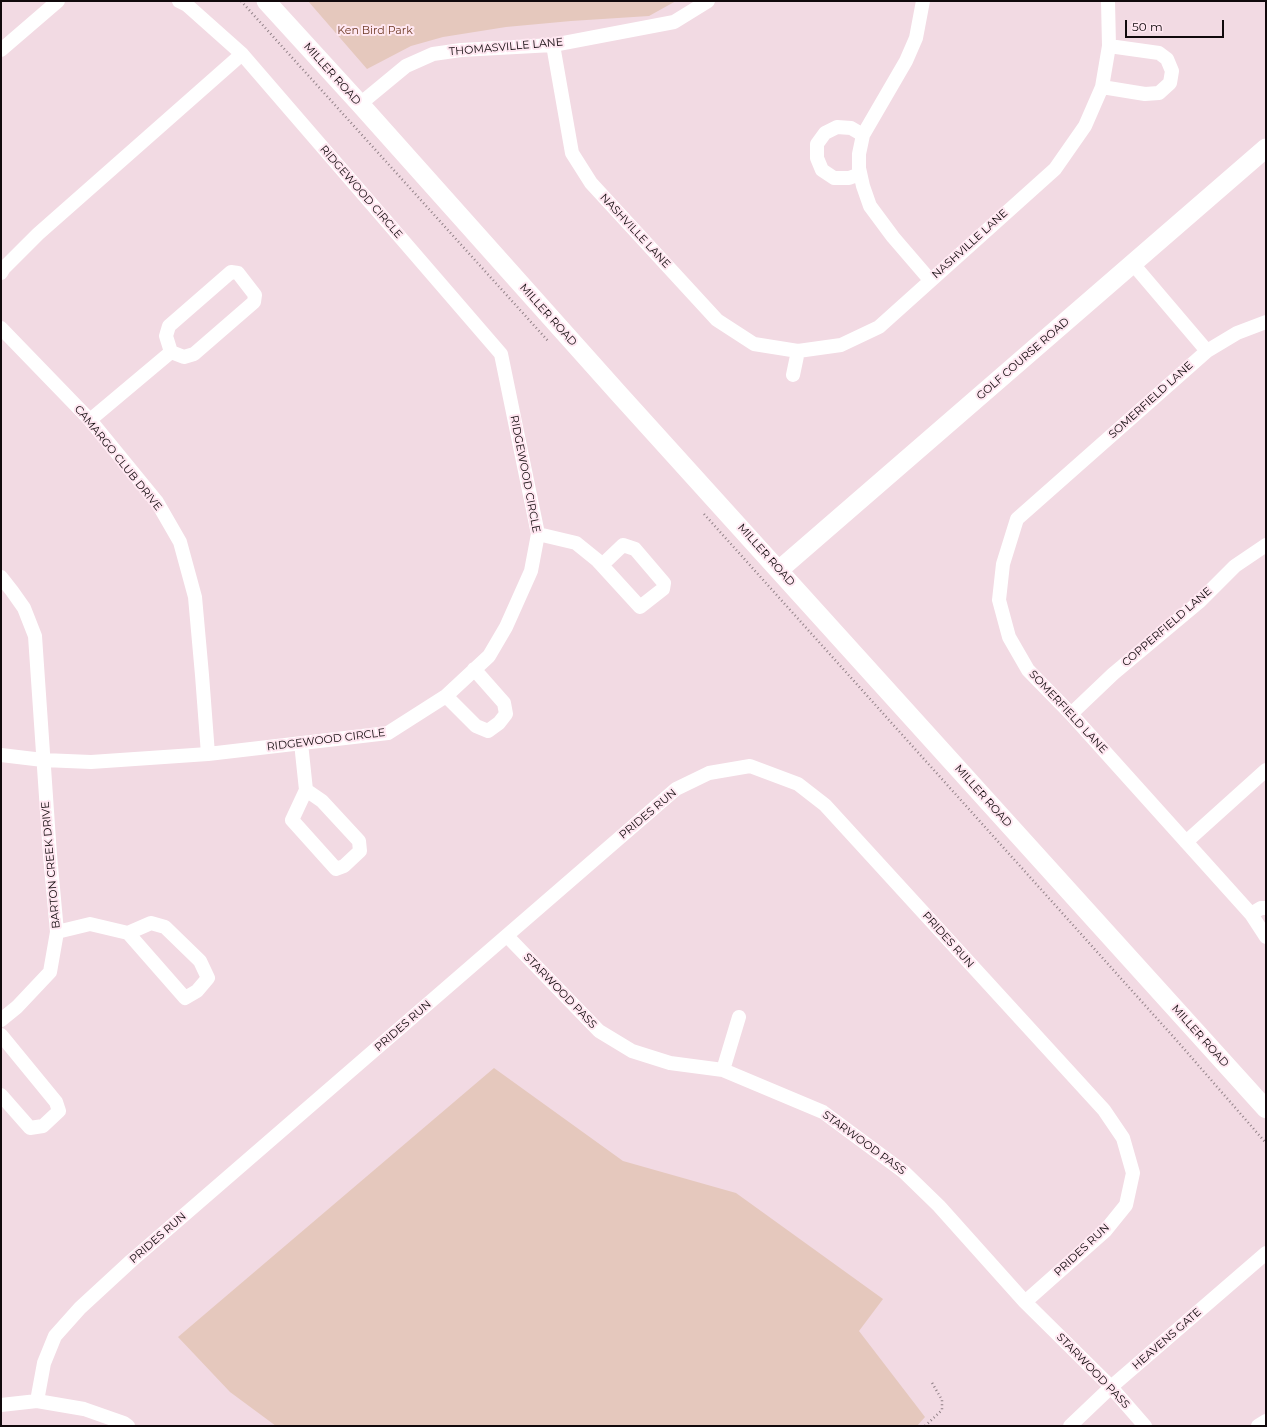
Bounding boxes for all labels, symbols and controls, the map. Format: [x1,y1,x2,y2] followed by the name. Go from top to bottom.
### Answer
[1127,12,1226,38] scale bar
[1132,19,1163,34] text: 50 m
[337,24,413,38] park label: Ken Bird Park
[448,35,564,59] street label: THOMASVILLE LANE
[301,40,363,108] street label: MILLER ROAD
[317,143,405,241] street label: RIDGEWOOD CIRCLE
[597,191,673,271] street label: NASHVILLE LANE
[930,207,1010,281] street label: NASHVILLE LANE
[517,281,579,349] street label: MILLER ROAD
[974,315,1072,403] street label: GOLF COURSE ROAD
[1106,359,1196,441] street label: SOMERFIELD LANE
[71,403,165,513] street label: CAMARGO CLUB DRIVE
[507,414,543,534] street label: RIDGEWOOD CIRCLE
[735,521,797,589] street label: MILLER ROAD
[1120,585,1214,669] street label: COPPERFIELD LANE
[1026,668,1110,756] street label: SOMERFIELD LANE
[266,726,386,754] street label: RIDGEWOOD CIRCLE
[952,762,1014,830] street label: MILLER ROAD
[617,786,679,842] street label: PRIDES RUN
[39,801,63,929] street label: BARTON CREEK DRIVE
[919,909,977,971] street label: PRIDES RUN
[521,951,599,1031] street label: STARWOOD PASS
[372,998,434,1054] street label: PRIDES RUN
[1169,1002,1231,1070] street label: MILLER ROAD
[820,1108,908,1178] street label: STARWOOD PASS
[127,1210,189,1266] street label: PRIDES RUN
[1052,1221,1112,1279] street label: PRIDES RUN
[1130,1306,1204,1372] street label: HEAVENS GATE
[1054,1331,1132,1411] street label: STARWOOD PASS

